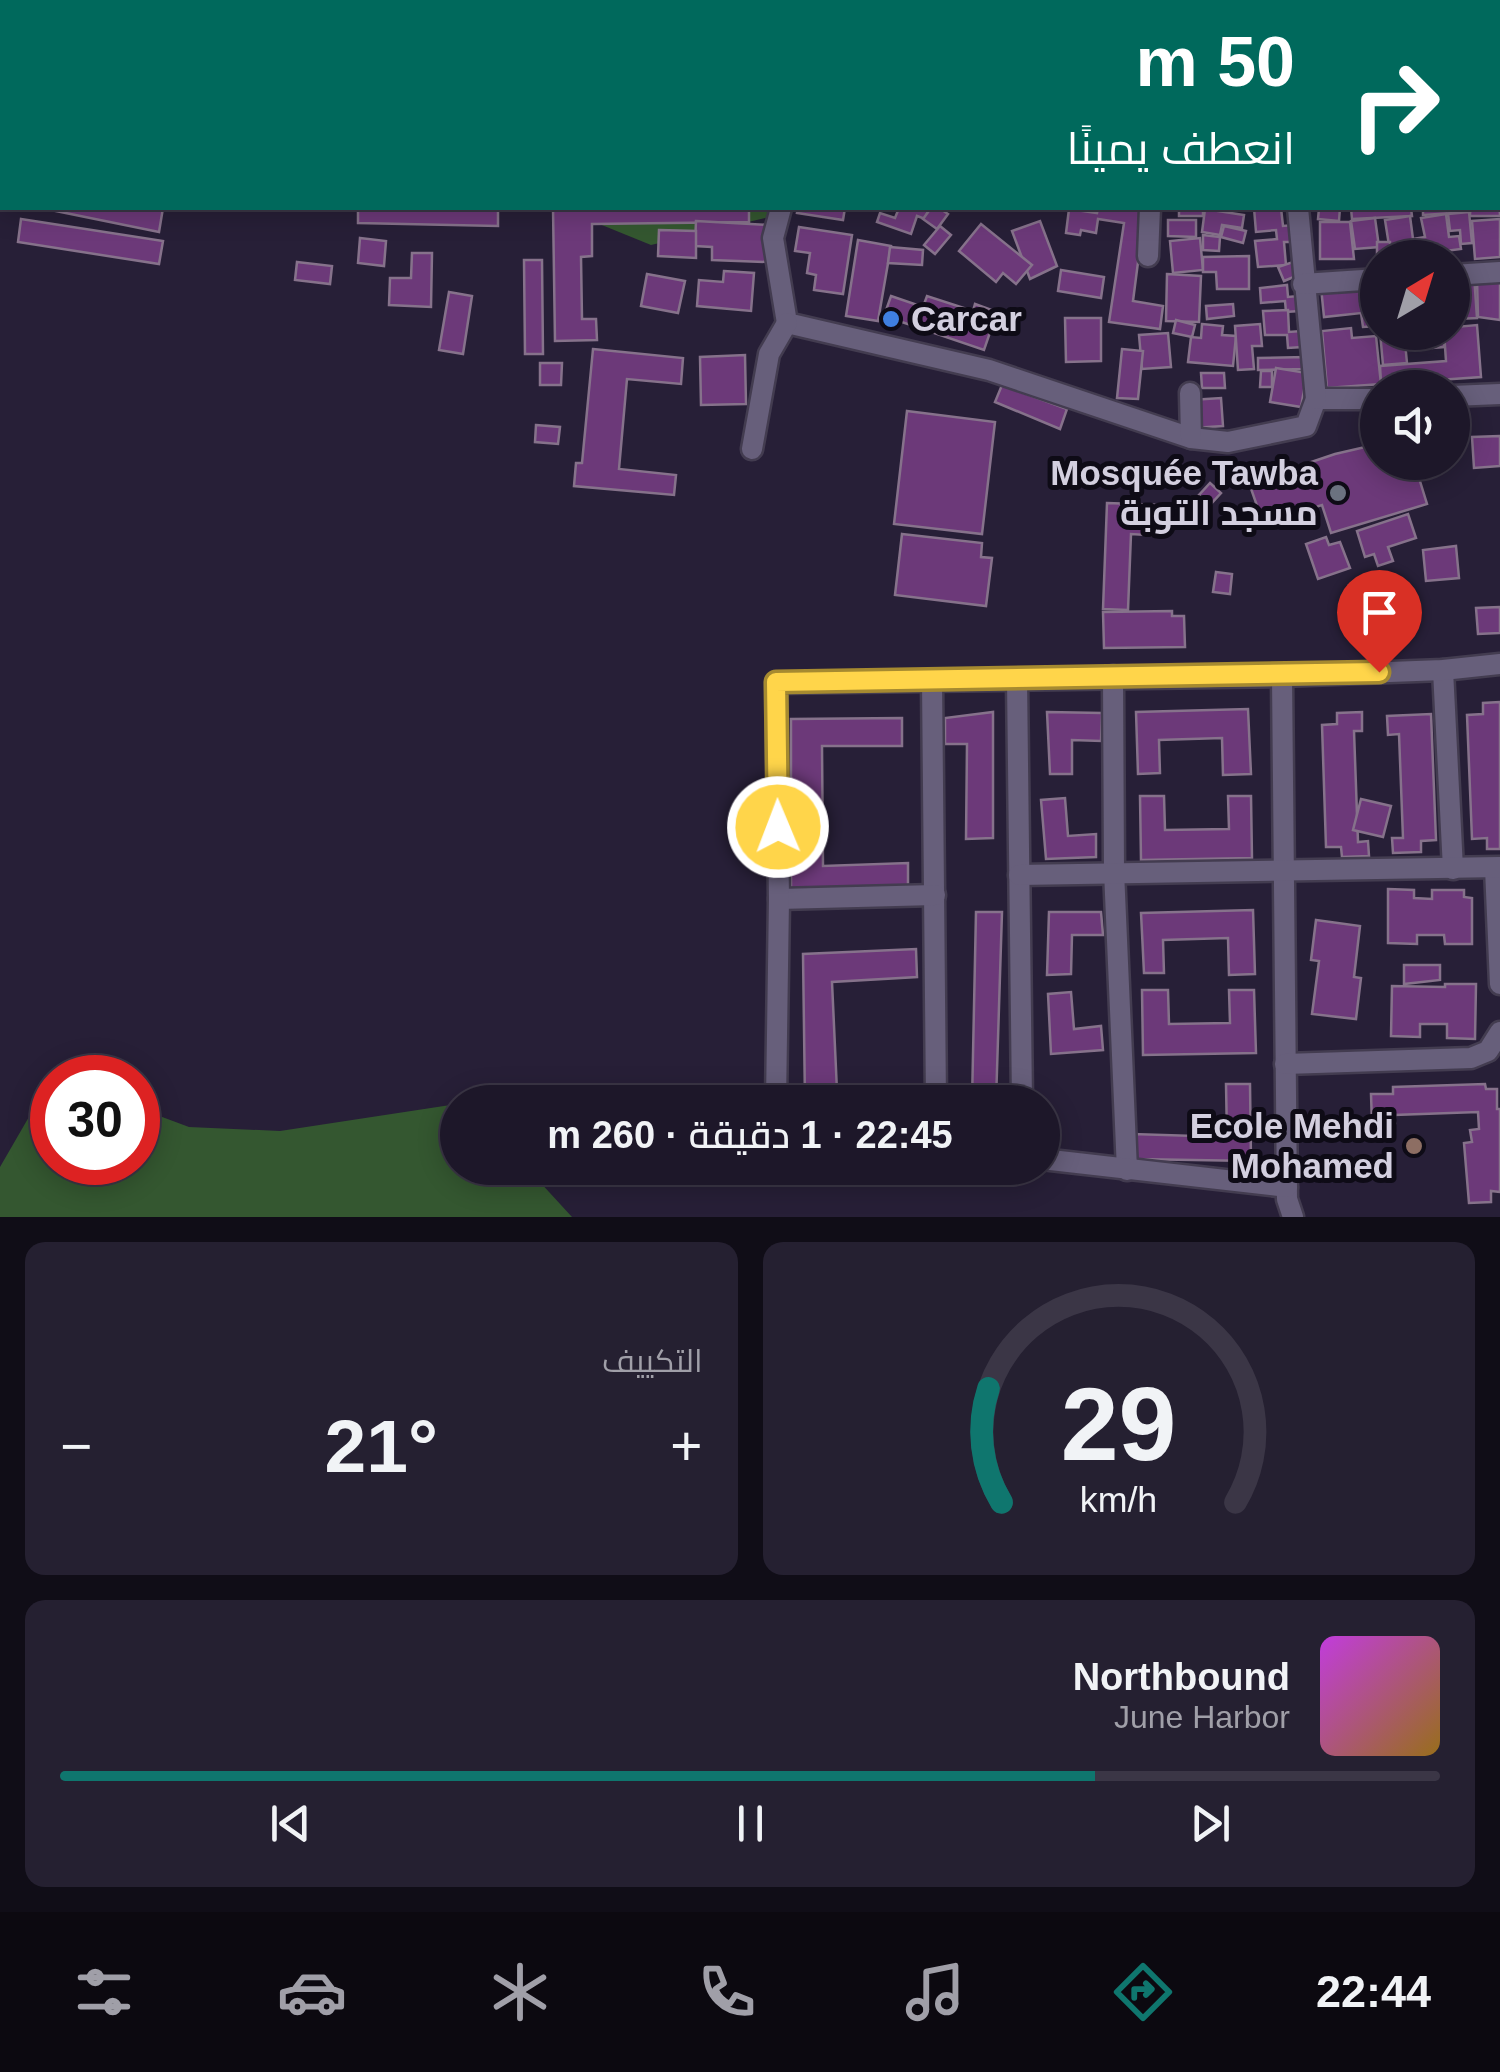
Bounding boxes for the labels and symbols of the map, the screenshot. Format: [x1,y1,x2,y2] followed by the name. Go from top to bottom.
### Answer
[1360,240,1470,350] north arrow
[911,299,1022,338] place label: Carcar
[880,308,902,330] marker: Carcar
[1050,453,1319,534] place label: Mosquée Tawba مسجد التوبة
[1327,482,1349,504] marker: Mosquée Tawba مسجد التوبة
[1337,570,1422,673] pin
[726,775,830,879] position arrow
[30,1055,160,1185] speed limit sign: 30
[1190,1106,1394,1185] place label: Ecole Mehdi Mohamed
[1403,1135,1425,1157] marker: Ecole Mehdi Mohamed

